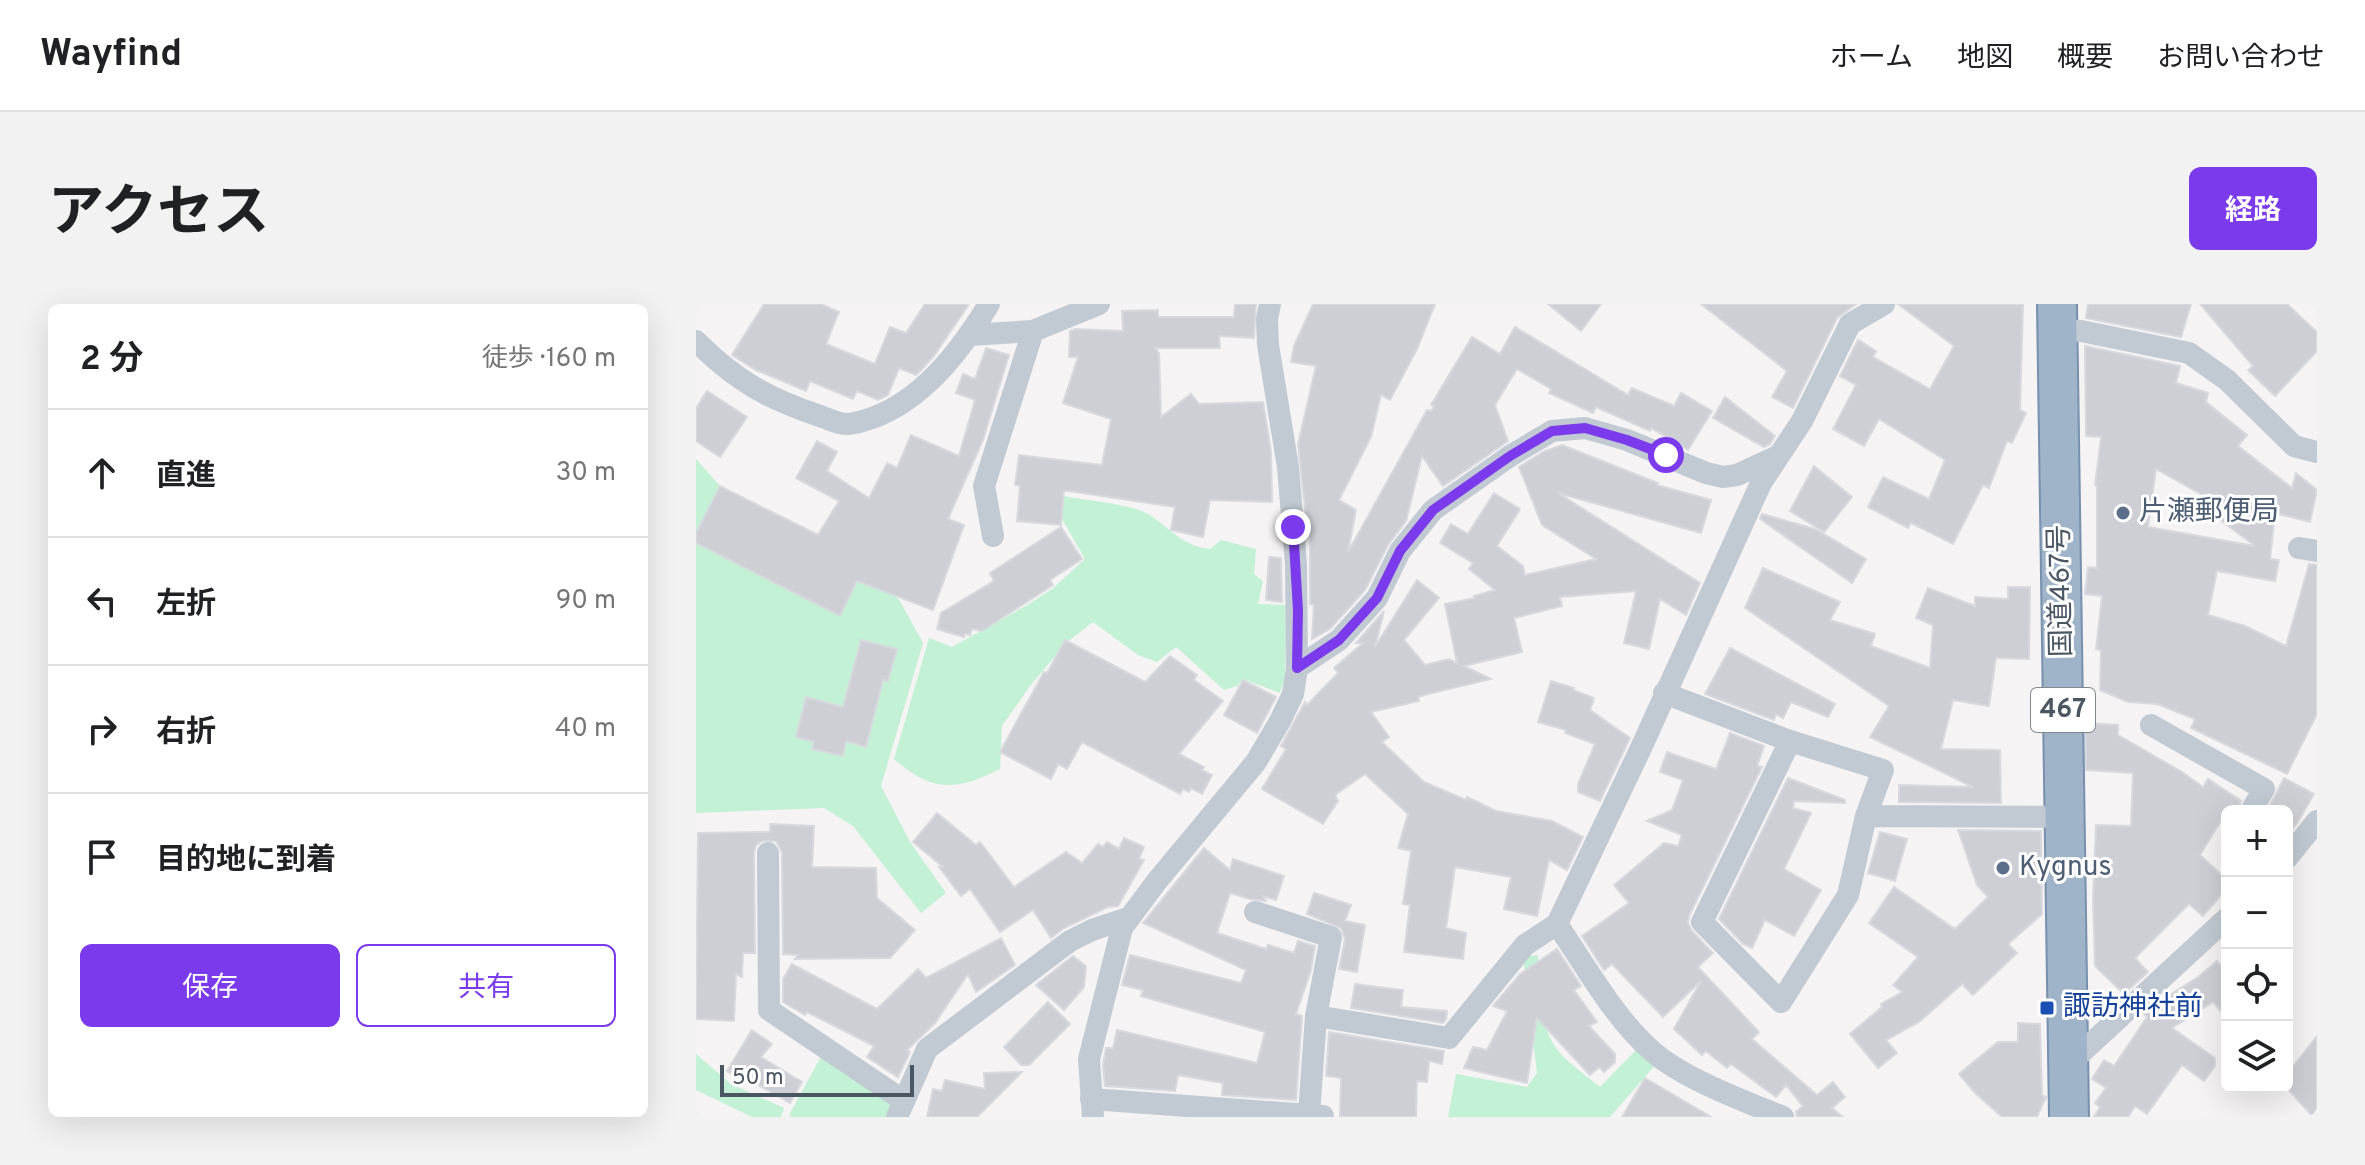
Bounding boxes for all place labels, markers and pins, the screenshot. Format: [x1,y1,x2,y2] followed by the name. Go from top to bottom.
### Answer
[2139,495,2279,531] place label: 片瀬郵便局
[2114,504,2132,522] marker: 片瀬郵便局
[2019,850,2112,886] place label: Kygnus
[1994,859,2012,877] marker: Kygnus
[2063,990,2203,1026] place label: 諏訪神社前
[2038,999,2056,1017] marker: 諏訪神社前

